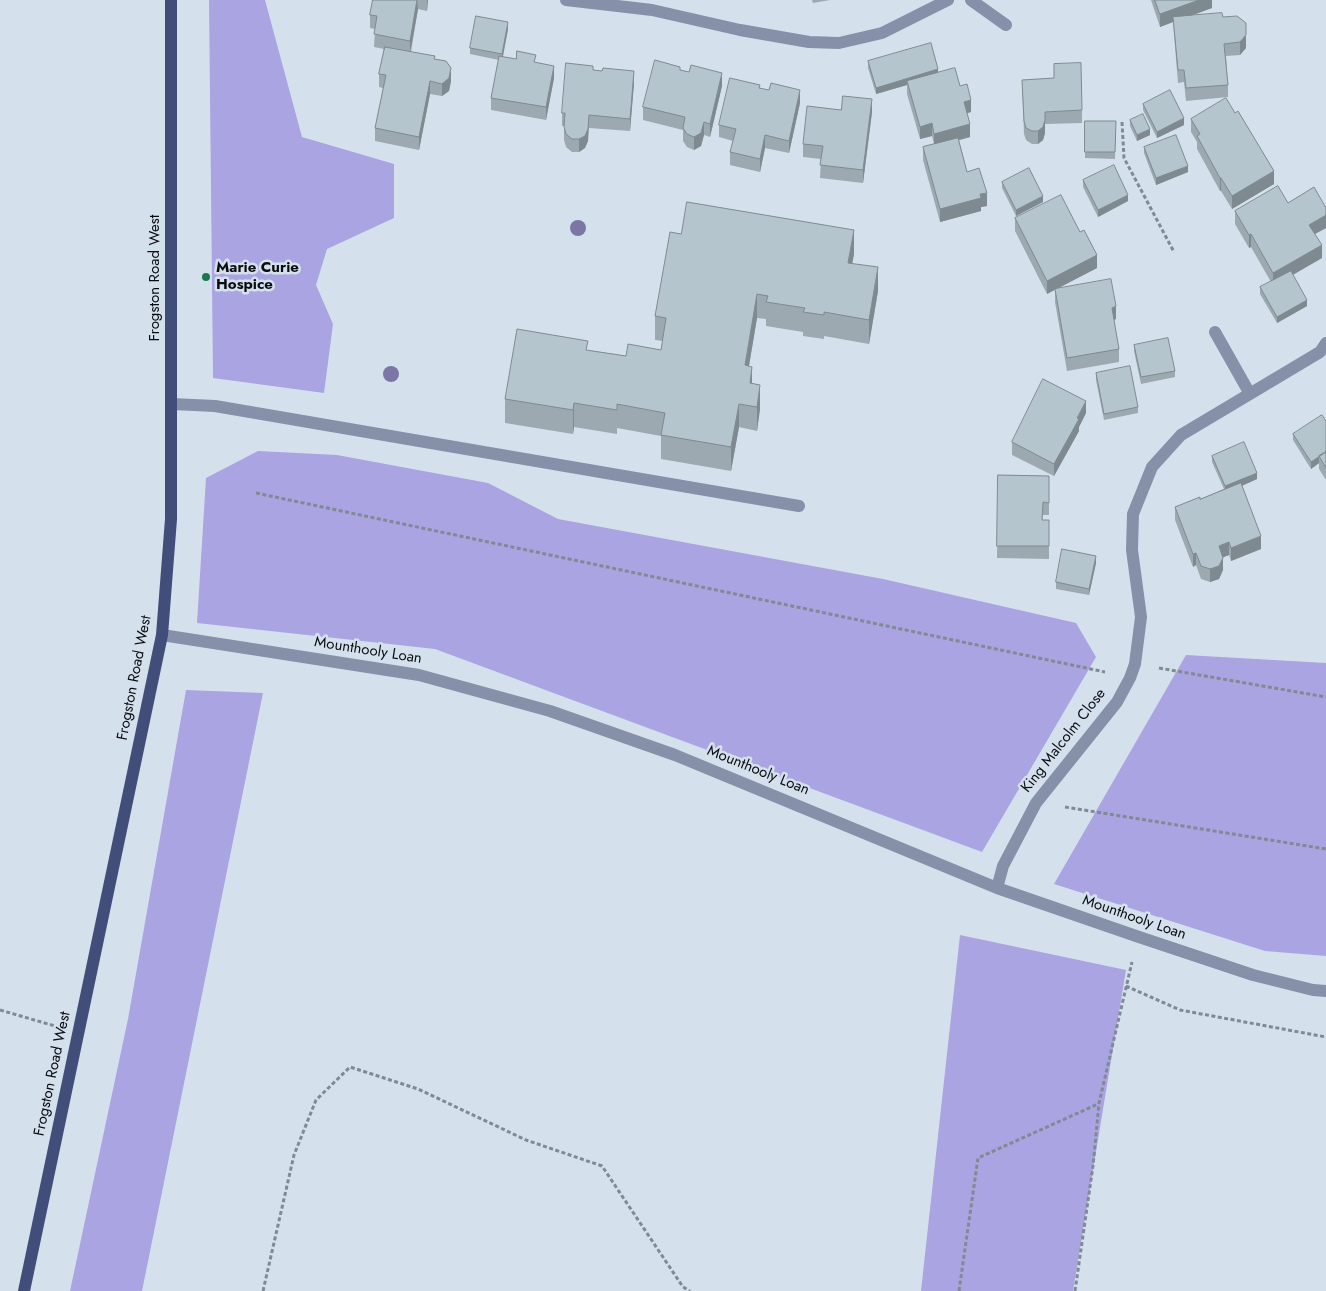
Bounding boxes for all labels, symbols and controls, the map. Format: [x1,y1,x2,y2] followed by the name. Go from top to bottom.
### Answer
[146,215,164,341] street label: Frogston Road West
[216,259,299,294] place label: Marie Curie Hospice
[200,271,212,283] marker: Marie Curie Hospice
[114,614,156,742] street label: Frogston Road West
[313,634,423,668] street label: Mounthooly Loan
[1018,685,1110,797] street label: King Malcolm Close
[704,742,812,800] street label: Mounthooly Loan
[1080,892,1188,944] street label: Mounthooly Loan
[31,1010,75,1138] street label: Frogston Road West

